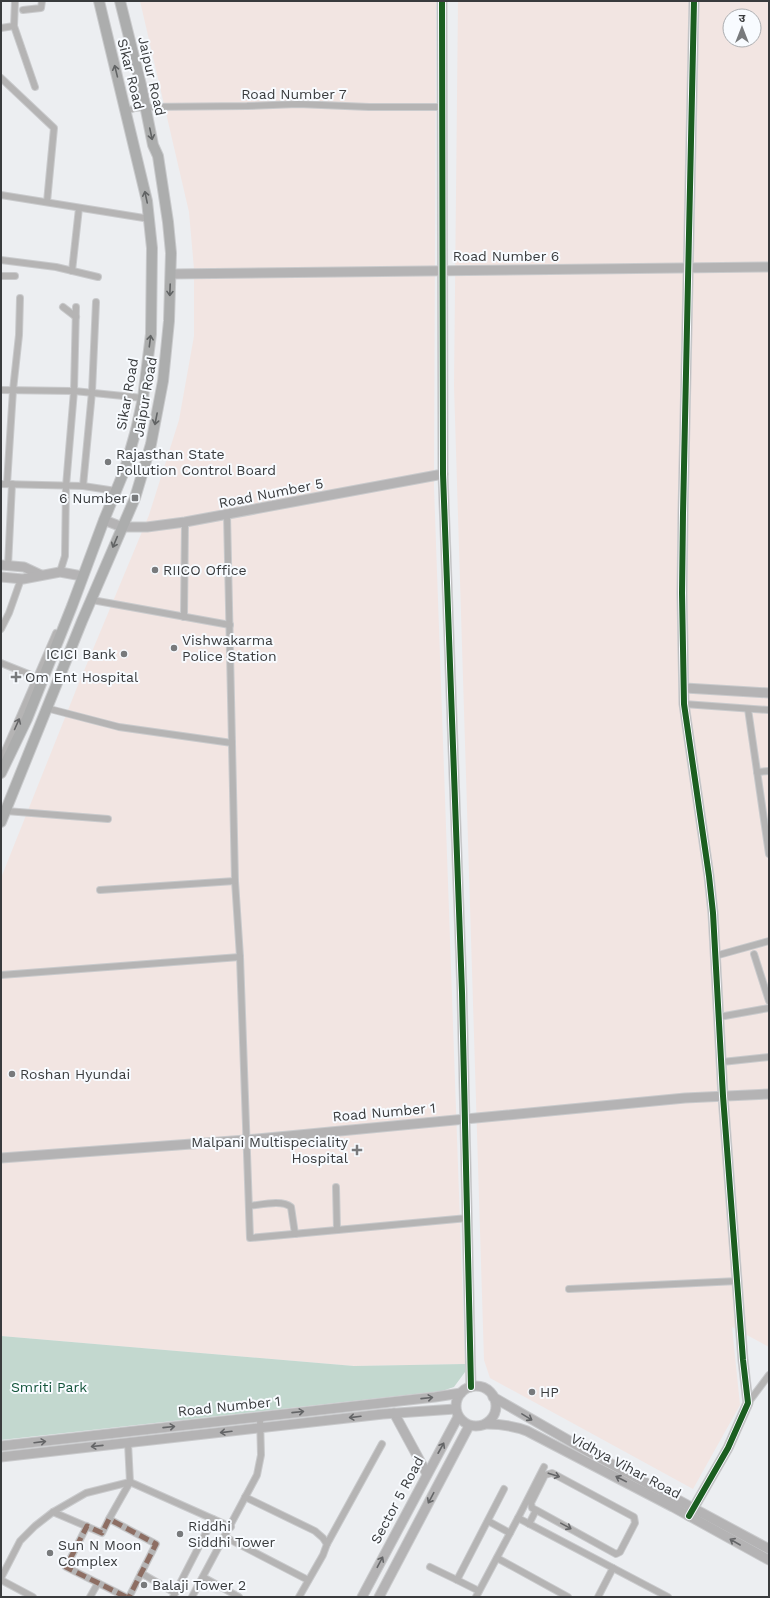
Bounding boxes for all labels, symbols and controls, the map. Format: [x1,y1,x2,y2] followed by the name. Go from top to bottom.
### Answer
[722,8,762,48] north arrow
[739,12,746,25] text: उ
[135,35,169,117] street label: Jaipur Road
[114,37,148,111] street label: Sikar Road
[112,65,120,78] one-way arrow
[241,86,347,102] street label: Road Number 7
[148,128,156,141] one-way arrow
[142,191,150,204] one-way arrow
[453,248,559,264] street label: Road Number 6
[166,283,174,296] one-way arrow
[146,335,154,348] one-way arrow
[130,356,160,438] street label: Jaipur Road
[113,357,141,431] street label: Sikar Road
[151,413,159,426] one-way arrow
[116,446,276,478] place label: Rajasthan State Pollution Control Board
[103,457,113,467] marker: Rajasthan State Pollution Control Board
[217,475,325,511] street label: Road Number 5
[59,490,127,506] place label: 6 Number
[130,493,140,503] marker: 6 Number
[111,536,119,548] one-way arrow
[163,562,247,578] place label: RIICO Office
[150,565,160,575] marker: RIICO Office
[182,632,277,664] place label: Vishwakarma Police Station
[169,643,179,653] marker: Vishwakarma Police Station
[46,646,116,662] place label: ICICI Bank
[119,649,129,659] marker: ICICI Bank
[25,669,139,685] place label: Om Ent Hospital
[10,671,22,683] marker: Om Ent Hospital
[14,719,21,731] one-way arrow
[20,1066,130,1082] place label: Roshan Hyundai
[7,1069,17,1079] marker: Roshan Hyundai
[332,1100,436,1124] street label: Road Number 1
[191,1134,349,1166] place label: Malpani Multispeciality Hospital
[351,1144,363,1156] marker: Malpani Multispeciality Hospital
[11,1379,87,1395] park label: Smriti Park
[540,1384,559,1400] place label: HP
[527,1387,537,1397] marker: HP
[177,1393,281,1419] street label: Road Number 1
[420,1394,433,1402] one-way arrow
[291,1409,304,1416] one-way arrow
[349,1413,362,1421] one-way arrow
[521,1413,533,1421] one-way arrow
[162,1423,175,1430] one-way arrow
[220,1429,233,1436] one-way arrow
[568,1430,684,1502] street label: Vidhya Vihar Road
[33,1438,46,1446] one-way arrow
[438,1442,446,1454] one-way arrow
[91,1443,104,1450] one-way arrow
[367,1454,427,1546] street label: Sector 5 Road
[548,1472,560,1480] one-way arrow
[615,1475,627,1483] one-way arrow
[427,1491,435,1503] one-way arrow
[188,1518,276,1550] place label: Riddhi Siddhi Tower
[559,1523,571,1531] one-way arrow
[175,1529,185,1539] marker: Riddhi Siddhi Tower
[58,1537,141,1569] place label: Sun N Moon Complex
[729,1537,741,1545] one-way arrow
[45,1548,55,1558] marker: Sun N Moon Complex
[377,1557,385,1569] one-way arrow
[152,1577,246,1593] place label: Balaji Tower 2
[139,1580,149,1590] marker: Balaji Tower 2

